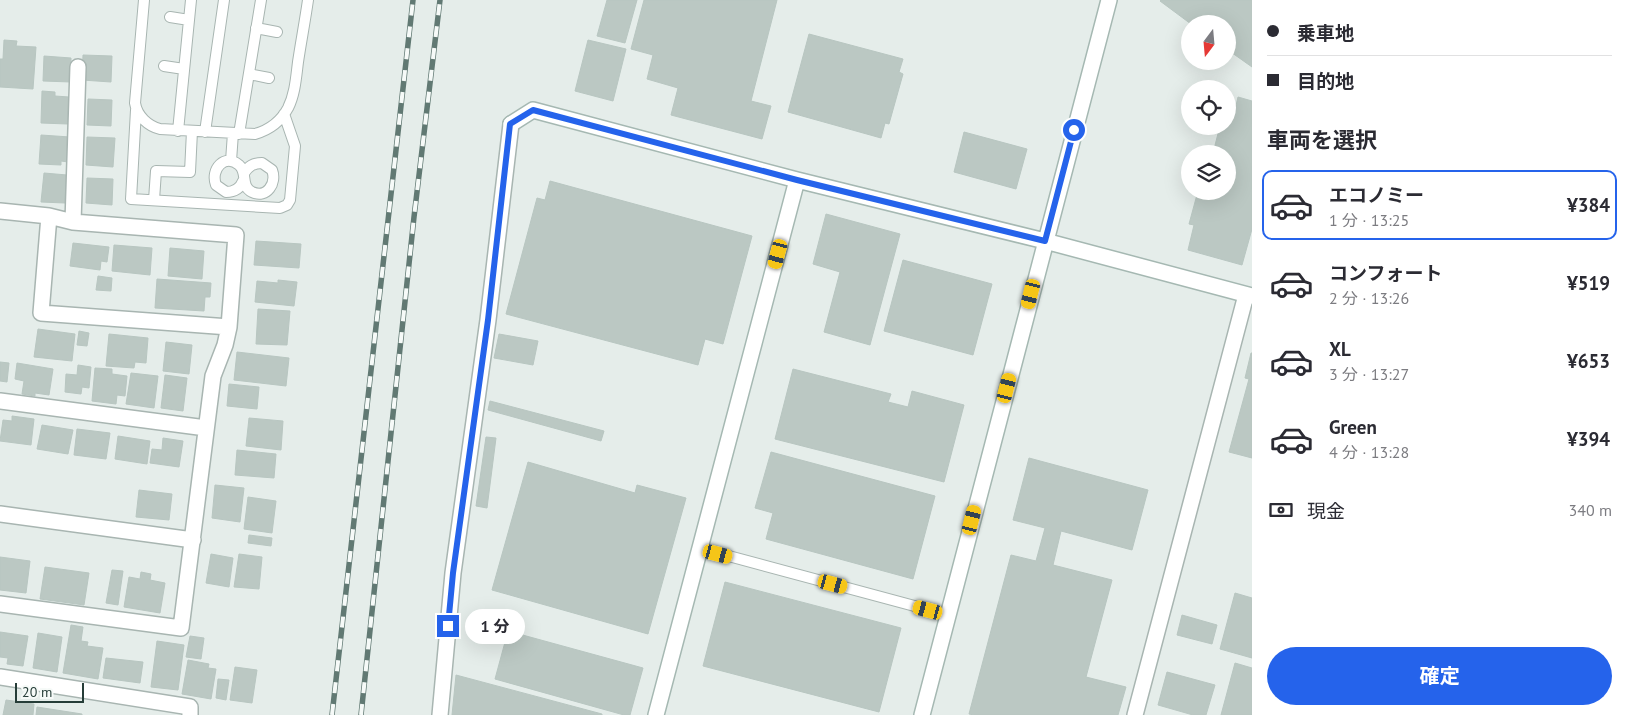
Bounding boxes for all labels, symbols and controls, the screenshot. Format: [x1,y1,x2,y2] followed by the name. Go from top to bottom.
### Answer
[1181,15,1236,70] north arrow
[1181,15,1236,200] map controls
[1297,21,1354,45] text: 乗車地
[1297,69,1354,93] text: 目的地
[1181,80,1236,135] button: locate
[1063,119,1085,141] route start
[1267,126,1377,154] text: 車両を選択
[1181,145,1236,200] button: layers
[1269,183,1314,228] icon: car
[1329,183,1424,207] text: エコノミー
[1567,193,1610,217] text: ¥384
[1329,210,1409,230] text: 1 分 · 13:25
[766,238,789,270] car
[1269,261,1314,306] icon: car
[1329,261,1442,285] text: コンフォート
[1567,271,1610,295] text: ¥519
[1020,278,1041,310] car
[1329,288,1409,308] text: 2 分 · 13:26
[1329,337,1351,361] text: XL
[1269,339,1314,384] icon: car
[1567,349,1610,373] text: ¥653
[1329,364,1409,384] text: 3 分 · 13:27
[996,372,1017,404] car
[1329,415,1377,439] text: Green
[1269,417,1314,462] icon: car
[1567,427,1610,451] text: ¥394
[1329,442,1409,462] text: 4 分 · 13:28
[1267,496,1295,524] icon: cash
[1307,499,1345,523] text: 現金
[1569,500,1612,520] text: 340 m
[961,504,982,536] car
[701,543,734,565] car
[816,573,849,595] car
[911,599,944,621] car
[466,608,526,644] callout: 1 分
[437,615,459,637] route end
[480,616,510,636] text: 1 分
[1267,647,1612,705] button: 確定
[15,680,84,703] scale bar
[22,683,52,701] text: 20 m

